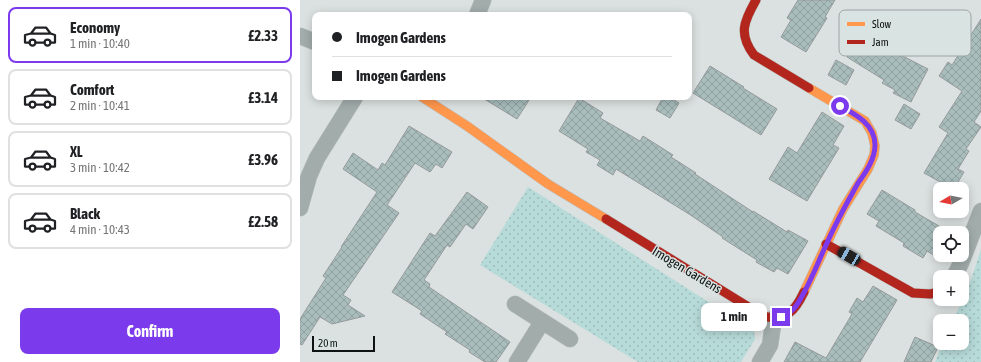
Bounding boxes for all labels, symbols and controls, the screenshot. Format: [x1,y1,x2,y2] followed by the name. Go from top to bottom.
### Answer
[839,10,971,56] legend
[22,17,58,53] icon: car
[872,18,891,30] text: Slow
[70,19,120,36] text: Economy
[248,27,278,44] text: £2.33
[356,29,446,46] text: Imogen Gardens
[70,36,130,51] text: 1 min · 10:40
[872,36,889,48] text: Jam
[356,67,446,84] text: Imogen Gardens
[22,79,58,115] icon: car
[70,81,114,98] text: Comfort
[248,89,278,106] text: £3.14
[831,97,849,115] route start
[70,98,130,113] text: 2 min · 10:41
[22,141,58,177] icon: car
[70,143,83,160] text: XL
[248,151,278,168] text: £3.96
[70,160,130,175] text: 3 min · 10:42
[933,182,969,218] north arrow
[933,182,969,350] map controls
[22,203,58,239] icon: car
[70,205,100,222] text: Black
[248,213,278,230] text: £2.58
[70,222,130,237] text: 4 min · 10:43
[933,226,969,262] button: locate
[650,244,725,297] street label: Imogen Gardens
[836,245,862,267] car
[933,270,969,306] button: +
[701,303,767,331] callout: 1 min
[20,308,280,354] button: Confirm
[772,308,790,326] route end
[721,309,747,324] text: 1 min
[933,314,969,350] button: −
[312,334,375,353] scale bar
[318,337,338,349] text: 20 m

